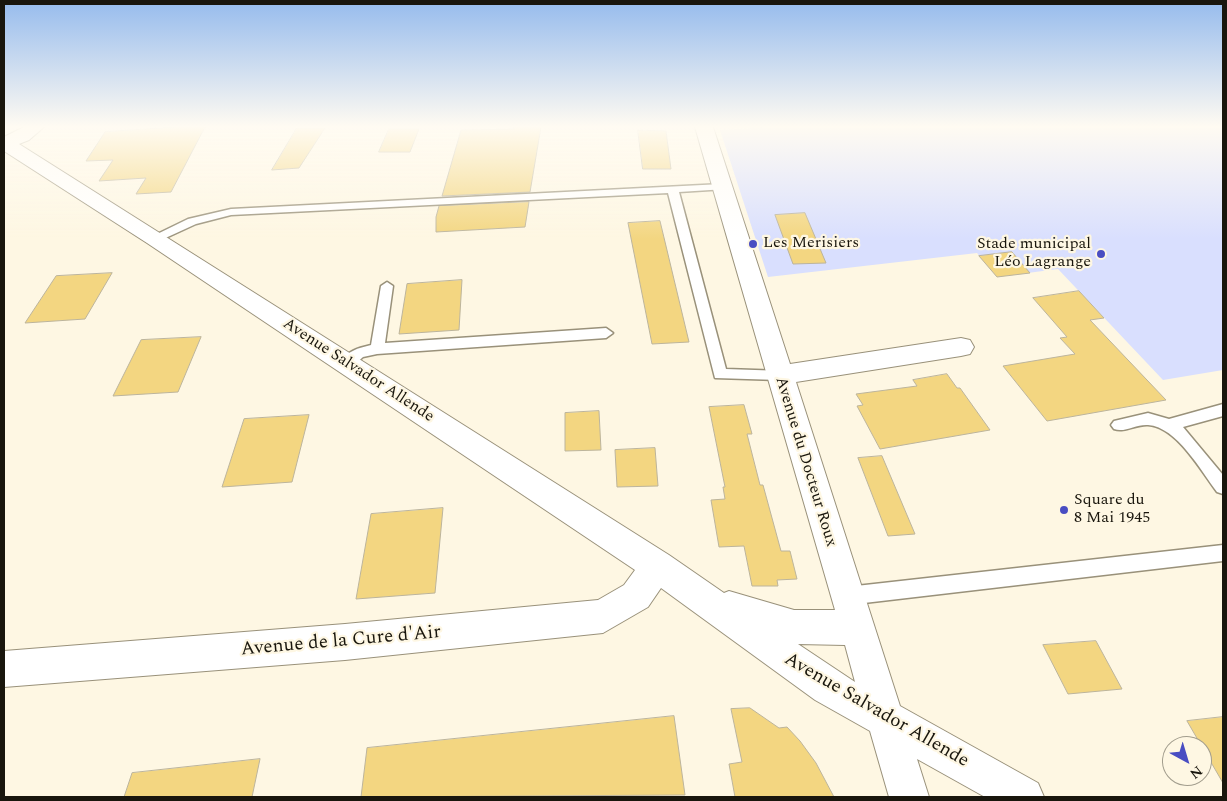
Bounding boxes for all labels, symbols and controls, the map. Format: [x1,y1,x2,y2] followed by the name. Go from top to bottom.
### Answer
[763,234,859,254] place label: Les Merisiers
[977,235,1091,273] place label: Stade municipal Léo Lagrange
[747,238,759,250] marker: Les Merisiers
[1095,248,1107,260] marker: Stade municipal Léo Lagrange
[279,315,437,427] street label: Avenue Salvador Allende
[770,375,840,549] street label: Avenue du Docteur Roux
[1074,491,1150,529] place label: Square du 8 Mai 1945
[1058,504,1070,516] marker: Square du 8 Mai 1945
[240,622,442,662] street label: Avenue de la Cure d'Air
[780,649,972,773] street label: Avenue Salvador Allende
[1162,736,1212,786] north arrow
[1185,761,1207,784] text: N

